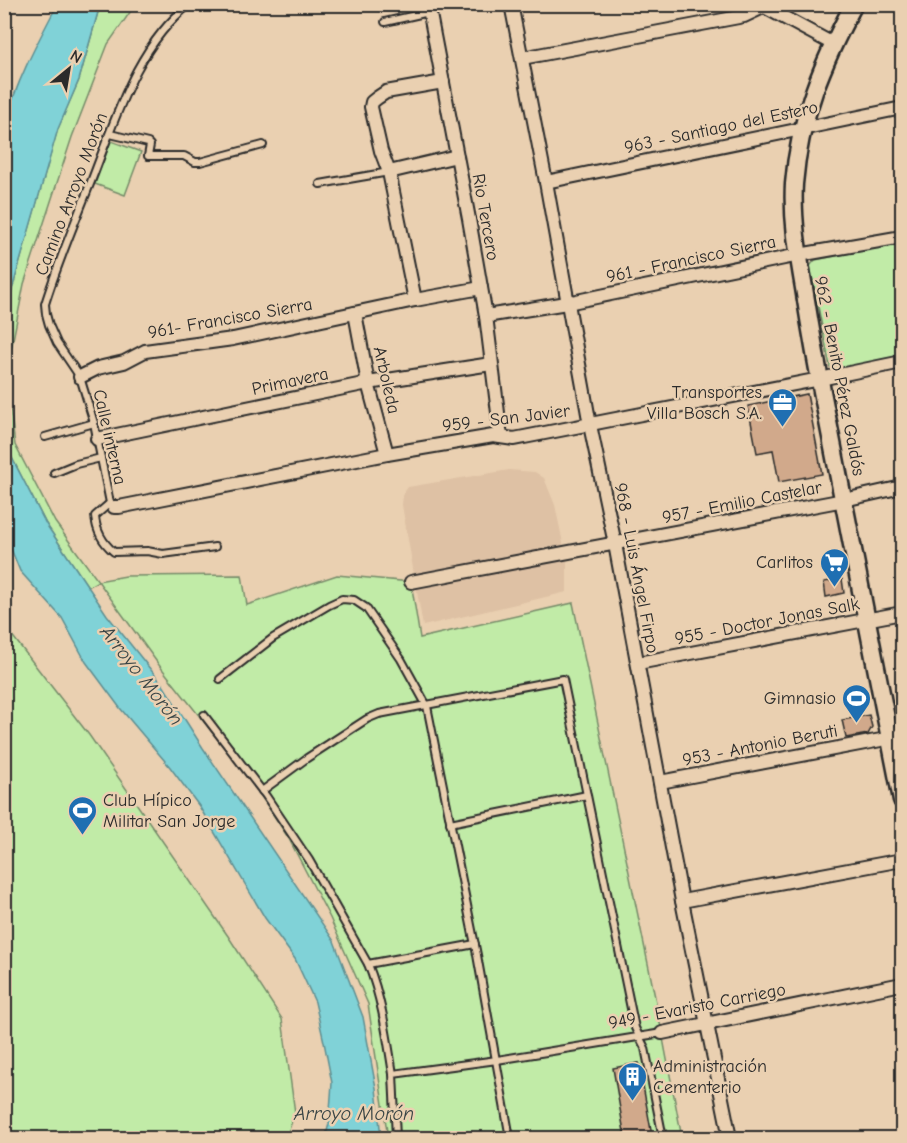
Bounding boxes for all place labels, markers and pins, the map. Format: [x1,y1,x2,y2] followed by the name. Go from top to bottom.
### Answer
[647,382,762,424] place label: Transportes Villa Bosch S.A.
[767,386,799,428] office icon: Transportes Villa Bosch S.A.
[818,546,850,588] supermarket icon: Carlitos
[756,552,813,573] place label: Carlitos
[841,682,873,724] sports icon: Gimnasio
[764,688,836,709] place label: Gimnasio
[103,790,235,832] place label: Club Hípico Militar San Jorge
[66,794,98,836] sports icon: Club Hípico Militar San Jorge
[653,1056,767,1098] place label: Administración Cementerio
[616,1060,648,1102] building icon: Administración Cementerio

